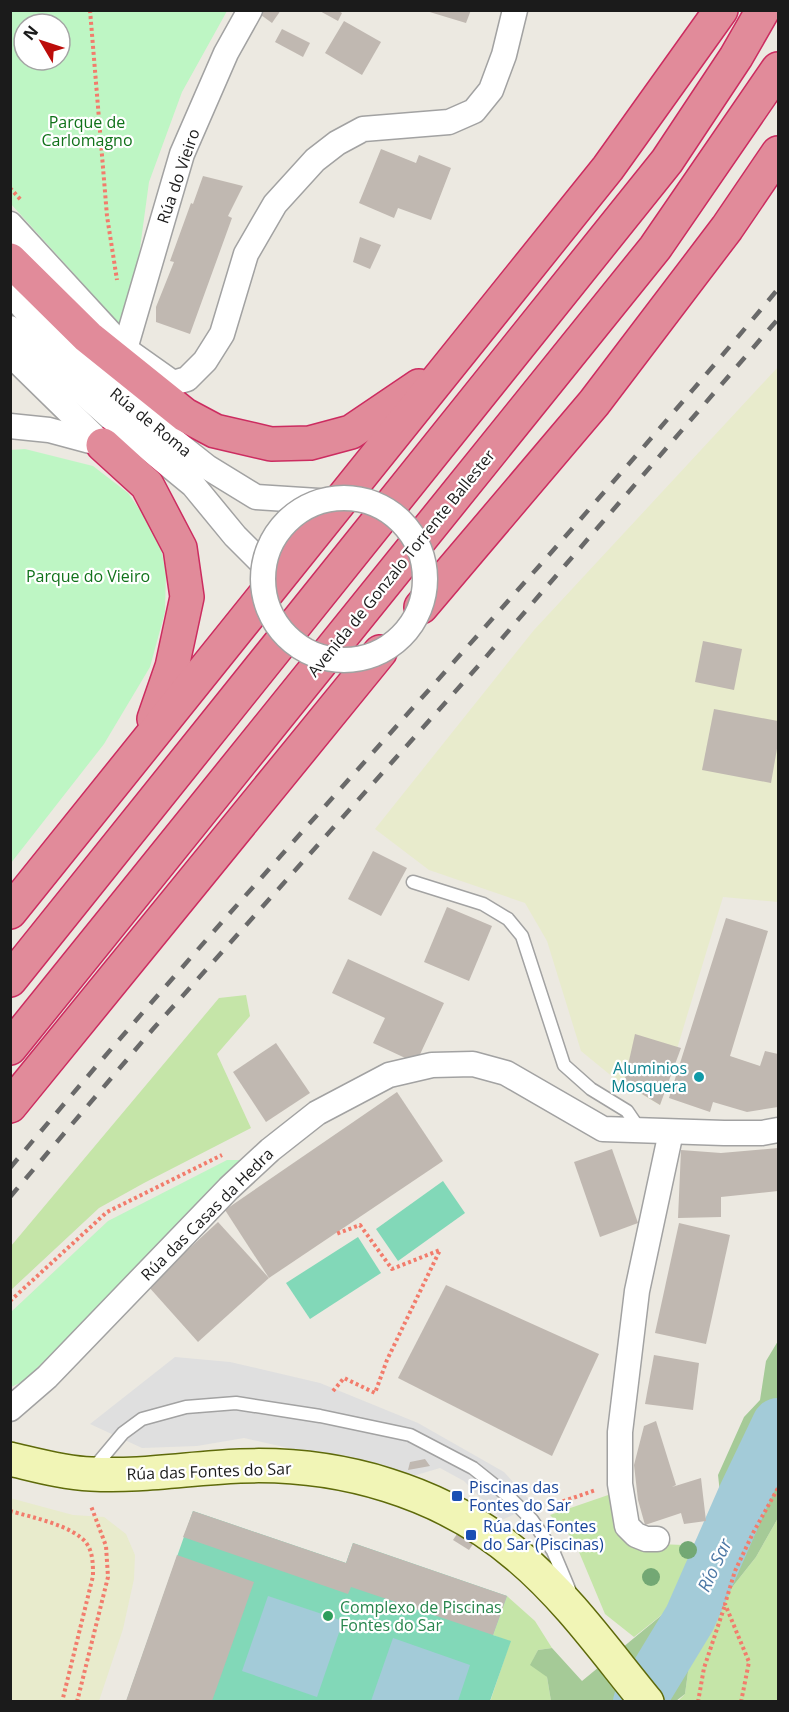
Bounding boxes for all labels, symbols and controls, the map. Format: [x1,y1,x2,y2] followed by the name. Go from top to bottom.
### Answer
[12,12,72,72] north arrow
[18,21,43,45] text: N
[42,111,133,151] park label: Parque de Carlomagno
[151,126,205,226] street label: Rúa do Vieiro
[106,382,196,462] street label: Rúa de Roma
[302,444,500,681] street label: Avenida de Gonzalo Torrente Ballester
[26,565,150,587] park label: Parque do Vieiro
[611,1057,687,1097] place label: Aluminios Mosquera
[692,1070,706,1084] marker: Aluminios Mosquera
[136,1143,278,1285] street label: Rúa das Casas da Hedra
[126,1457,292,1485] street label: Rúa das Fontes do Sar
[469,1476,571,1516] place label: Piscinas das Fontes do Sar
[450,1489,464,1503] marker: Piscinas das Fontes do Sar
[483,1515,604,1555] place label: Rúa das Fontes do Sar (Piscinas)
[464,1528,478,1542] marker: Rúa das Fontes do Sar (Piscinas)
[691,1534,737,1595] water label: Río Sar
[340,1596,502,1636] place label: Complexo de Piscinas Fontes do Sar
[321,1609,335,1623] marker: Complexo de Piscinas Fontes do Sar

